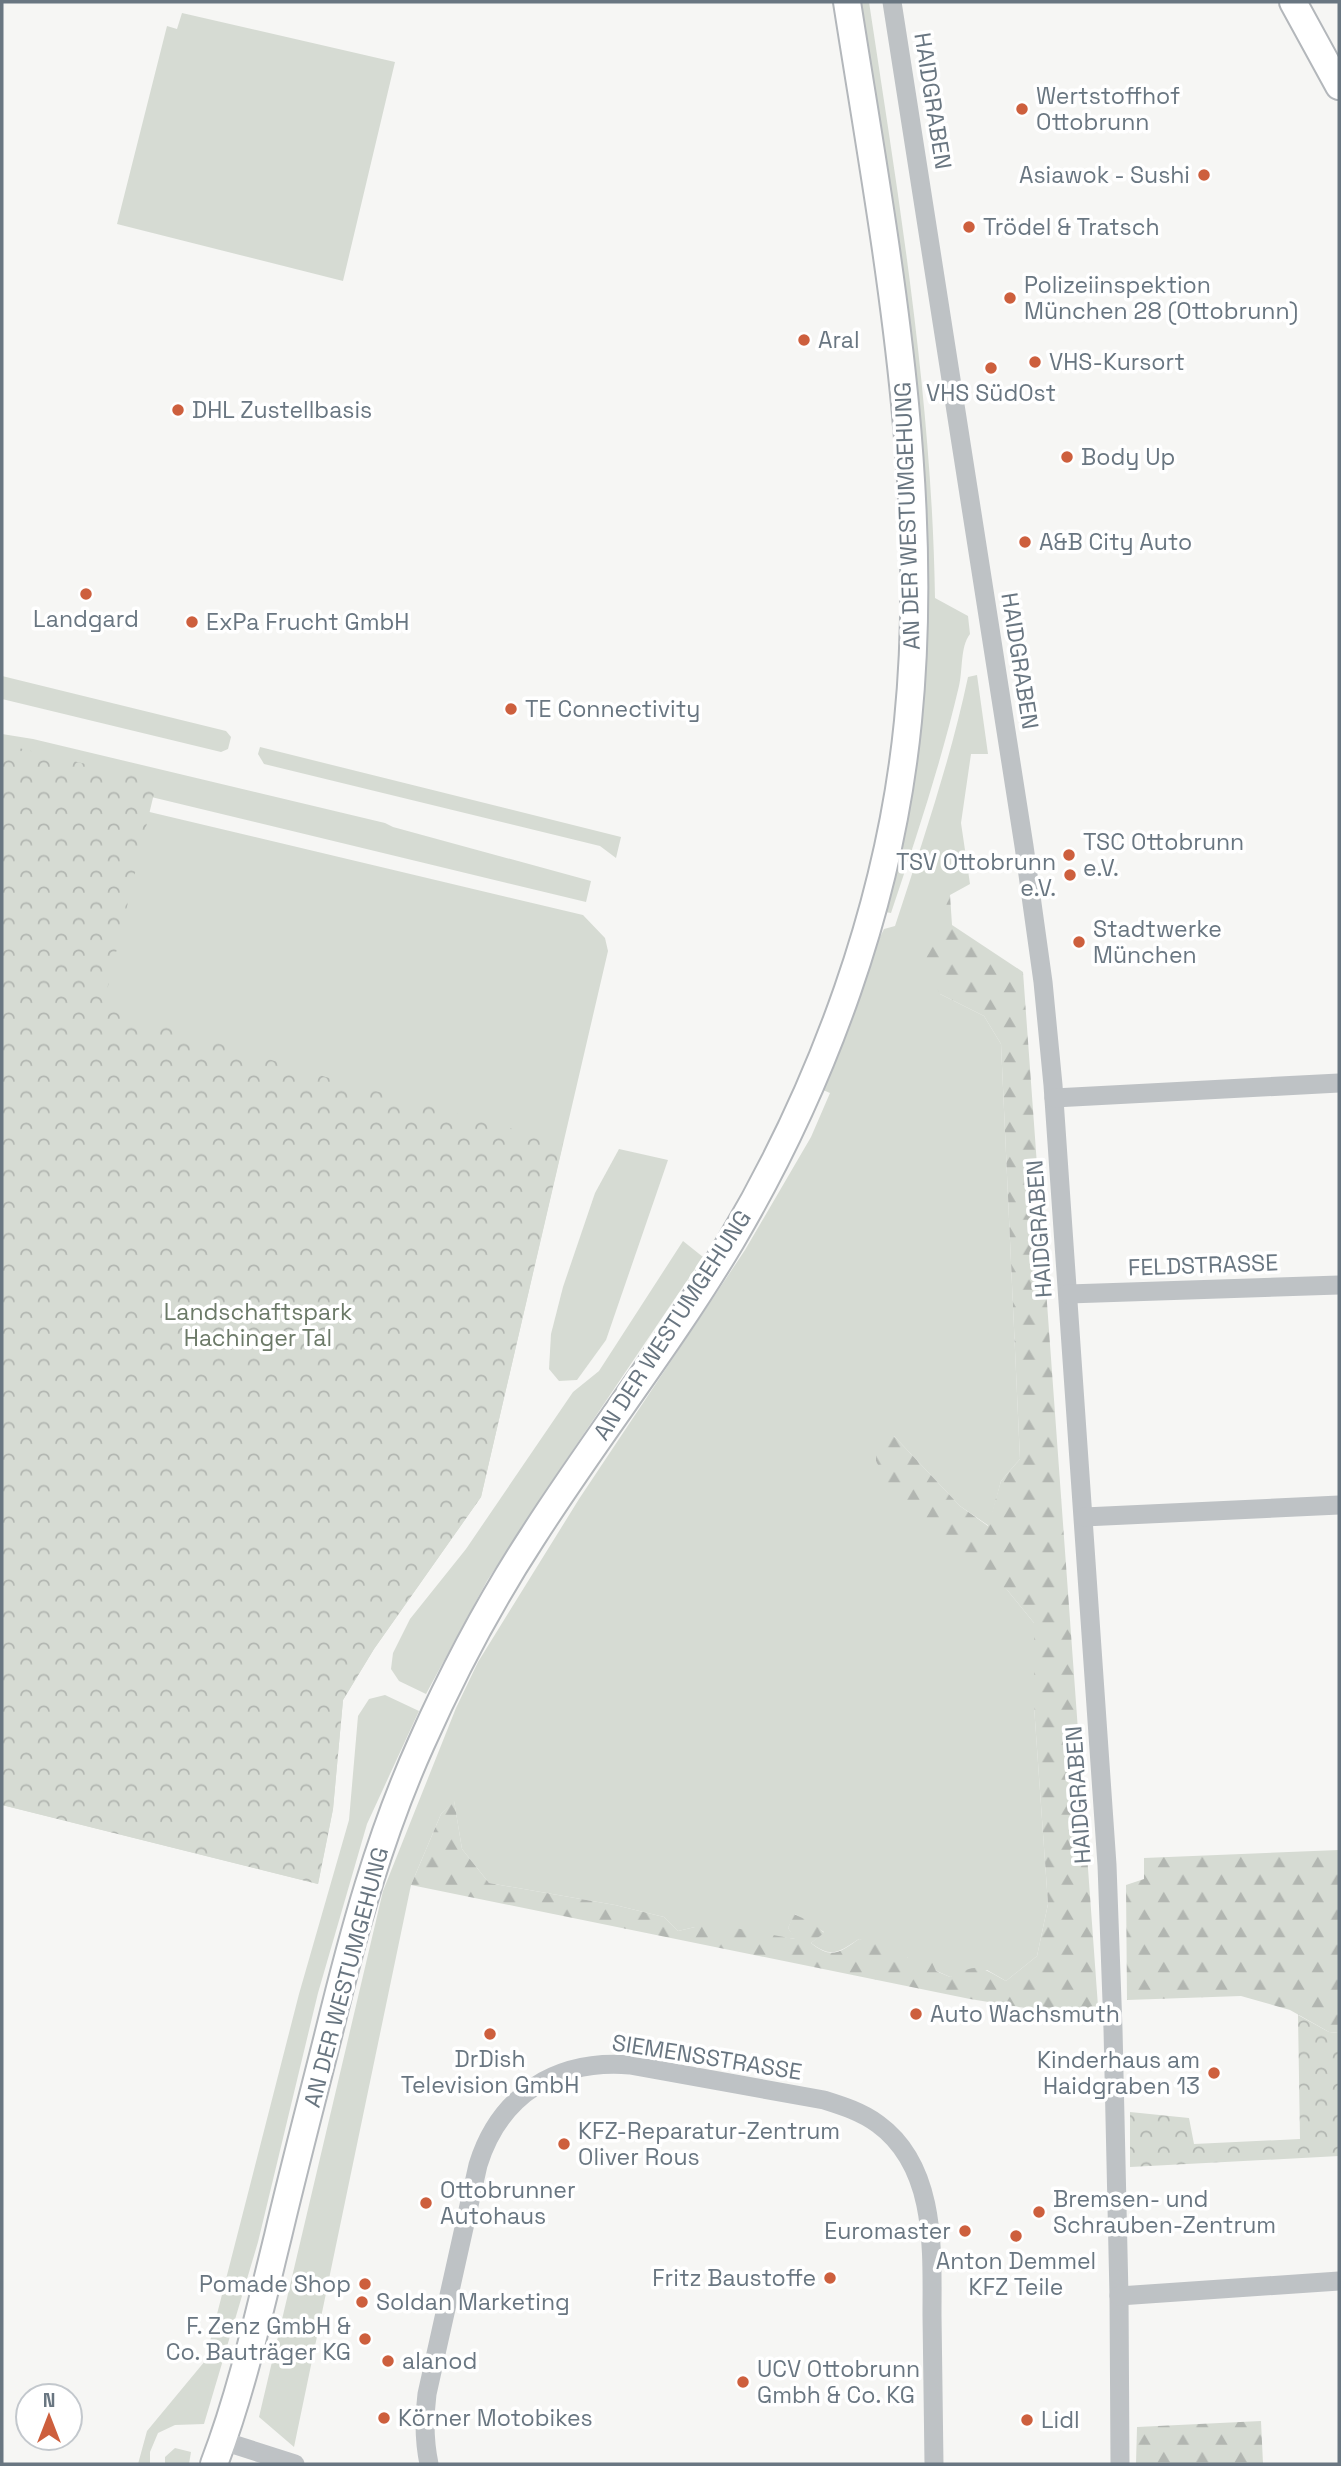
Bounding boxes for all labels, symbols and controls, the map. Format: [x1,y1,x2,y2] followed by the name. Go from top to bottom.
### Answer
[907,30,959,172] street label: HAIDGRABEN
[1036,81,1180,137] place label: Wertstoffhof Ottobrunn
[1014,101,1030,117] marker: Wertstoffhof Ottobrunn
[1019,160,1190,190] place label: Asiawok - Sushi
[1196,167,1212,183] marker: Asiawok - Sushi
[983,212,1160,242] place label: Trödel & Tratsch
[961,219,977,235] marker: Trödel & Tratsch
[1024,270,1298,326] place label: Polizeiinspektion München 28 (Ottobrunn)
[1002,290,1018,306] marker: Polizeiinspektion München 28 (Ottobrunn)
[818,325,860,355] place label: Aral
[796,332,812,348] marker: Aral
[1049,347,1185,377] place label: VHS-Kursort
[1027,354,1043,370] marker: VHS-Kursort
[983,360,999,376] marker: VHS SüdOst
[926,378,1056,408] place label: VHS SüdOst
[887,381,927,651] street label: AN DER WESTUMGEHUNG
[192,395,372,425] place label: DHL Zustellbasis
[170,402,186,418] marker: DHL Zustellbasis
[1081,442,1175,472] place label: Body Up
[1059,449,1075,465] marker: Body Up
[1039,527,1192,557] place label: A&B City Auto
[1017,534,1033,550] marker: A&B City Auto
[78,586,94,602] marker: Landgard
[994,590,1046,732] street label: HAIDGRABEN
[33,604,139,634] place label: Landgard
[206,607,409,637] place label: ExPa Frucht GmbH
[184,614,200,630] marker: ExPa Frucht GmbH
[525,694,700,724] place label: TE Connectivity
[503,701,519,717] marker: TE Connectivity
[1083,827,1244,883] place label: TSC Ottobrunn e.V.
[896,847,1056,903] place label: TSV Ottobrunn e.V.
[1061,847,1077,863] marker: TSC Ottobrunn e.V.
[1062,867,1078,883] marker: TSV Ottobrunn e.V.
[1093,914,1222,970] place label: Stadtwerke München
[1071,934,1087,950] marker: Stadtwerke München
[1019,1159,1059,1299] street label: HAIDGRABEN
[586,1204,758,1446] street label: AN DER WESTUMGEHUNG
[1127,1247,1279,1283] street label: FELDSTRASSE
[164,1297,352,1353] park label: Landschaftspark Hachinger Tal
[1058,1725,1098,1865] street label: HAIDGRABEN
[297,1844,395,2110] street label: AN DER WESTUMGEHUNG
[930,1999,1120,2029] place label: Auto Wachsmuth
[908,2006,924,2022] marker: Auto Wachsmuth
[482,2026,498,2042] marker: DrDish Television GmbH
[610,2027,804,2087] street label: SIEMENSSTRASSE
[401,2044,579,2100] place label: DrDish Television GmbH
[1037,2045,1200,2101] place label: Kinderhaus am Haidgraben 13
[1206,2065,1222,2081] marker: Kinderhaus am Haidgraben 13
[578,2116,840,2172] place label: KFZ-Reparatur-Zentrum Oliver Rous
[556,2136,572,2152] marker: KFZ-Reparatur-Zentrum Oliver Rous
[440,2175,576,2231] place label: Ottobrunner Autohaus
[1053,2184,1276,2240] place label: Bremsen- und Schrauben-Zentrum
[418,2195,434,2211] marker: Ottobrunner Autohaus
[1031,2204,1047,2220] marker: Bremsen- und Schrauben-Zentrum
[824,2216,951,2246] place label: Euromaster
[957,2223,973,2239] marker: Euromaster
[1008,2228,1024,2244] marker: Anton Demmel KFZ Teile
[936,2246,1096,2302] place label: Anton Demmel KFZ Teile
[652,2263,816,2293] place label: Fritz Baustoffe
[199,2269,351,2299] place label: Pomade Shop
[822,2270,838,2286] marker: Fritz Baustoffe
[357,2276,373,2292] marker: Pomade Shop
[376,2287,570,2317] place label: Soldan Marketing
[354,2294,370,2310] marker: Soldan Marketing
[166,2311,351,2367] place label: F. Zenz GmbH & Co. Bauträger KG
[357,2331,373,2347] marker: F. Zenz GmbH & Co. Bauträger KG
[402,2346,477,2376] place label: alanod
[380,2353,396,2369] marker: alanod
[757,2354,920,2410] place label: UCV Ottobrunn Gmbh & Co. KG
[735,2374,751,2390] marker: UCV Ottobrunn Gmbh & Co. KG
[14,2382,84,2452] north arrow
[43,2388,55,2413] text: N
[398,2403,593,2433] place label: Körner Motobikes
[1041,2405,1080,2435] place label: Lidl
[376,2410,392,2426] marker: Körner Motobikes
[1019,2412,1035,2428] marker: Lidl

